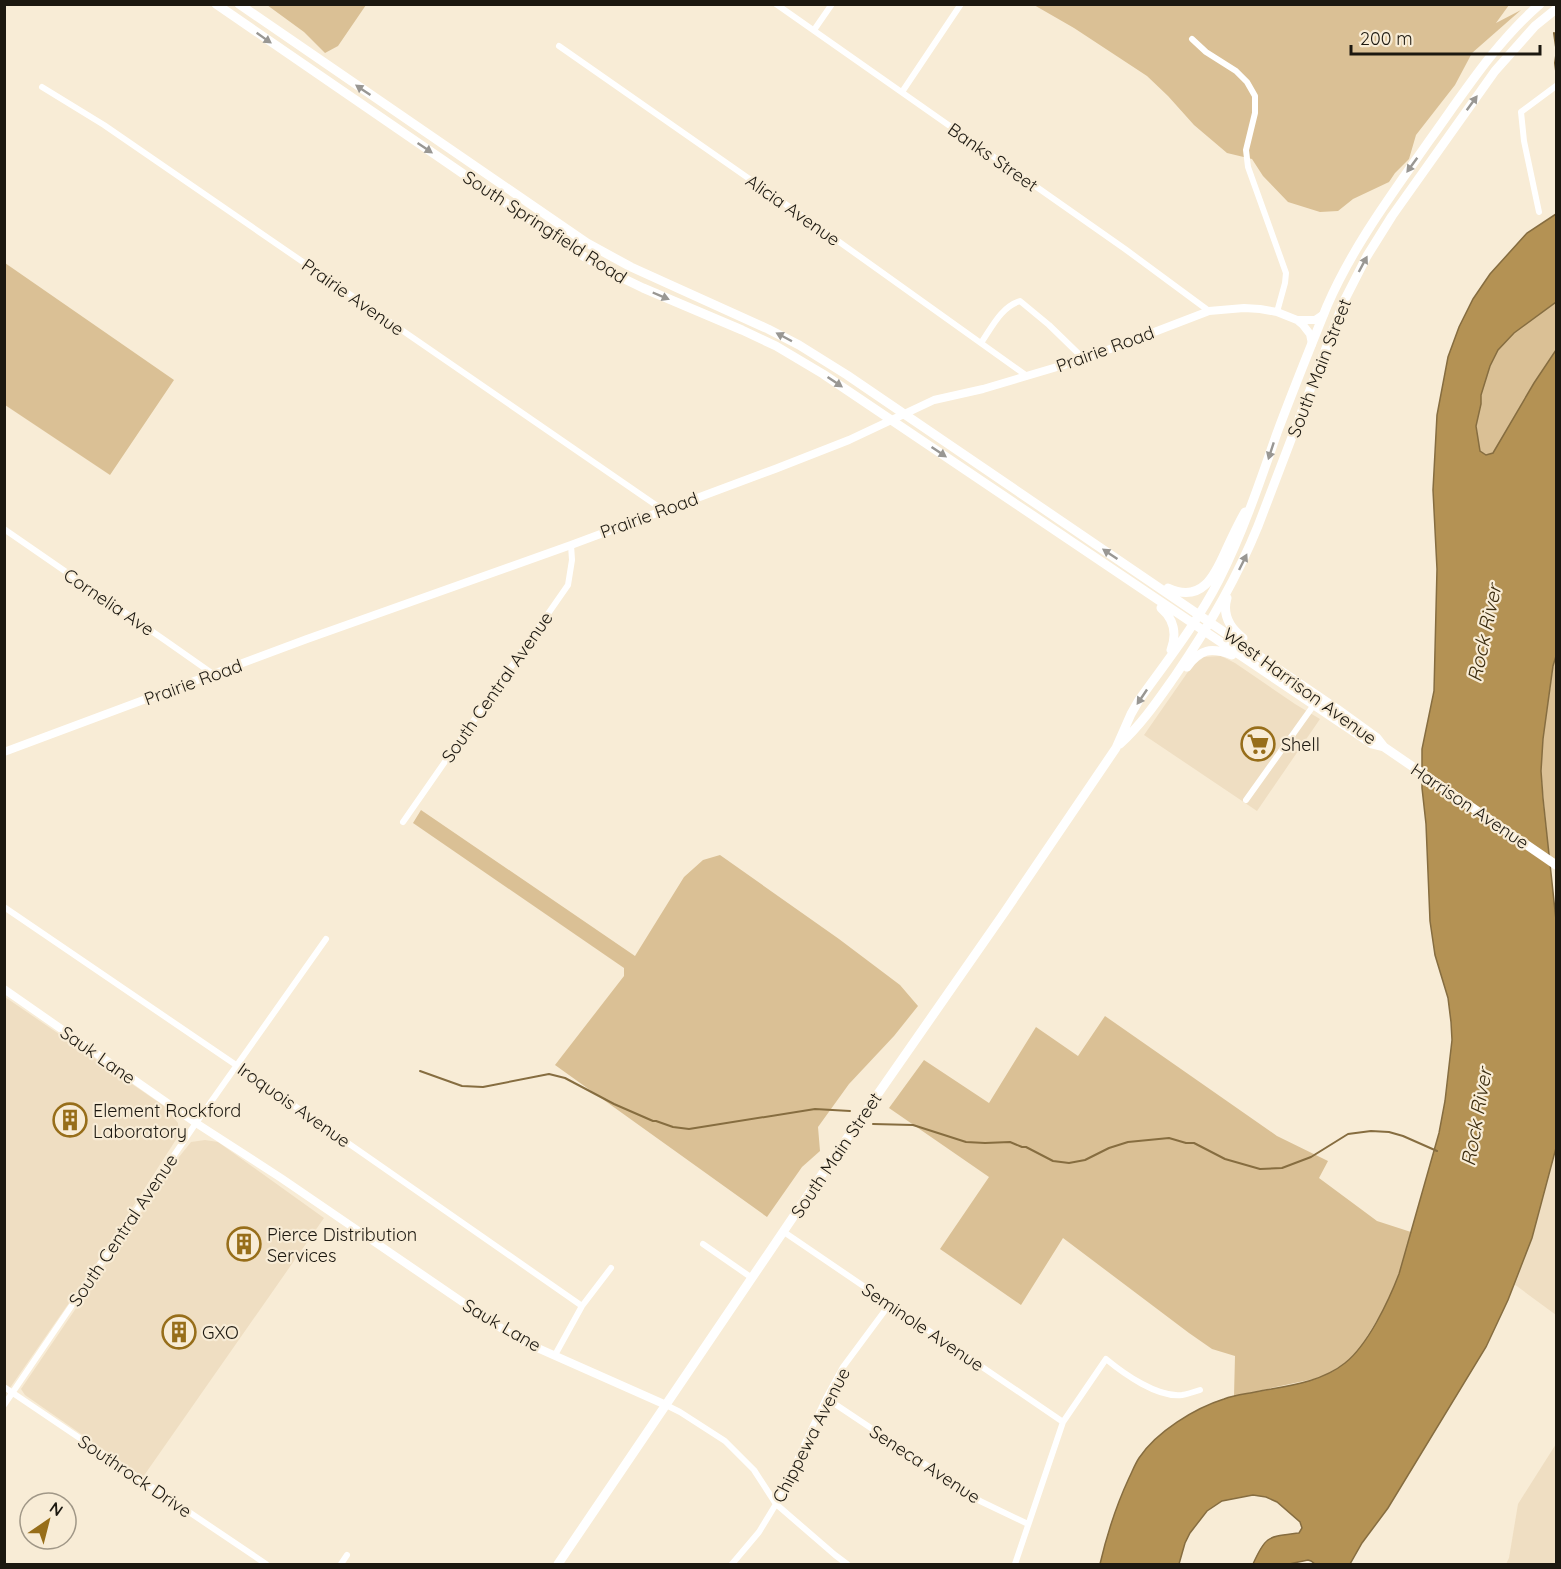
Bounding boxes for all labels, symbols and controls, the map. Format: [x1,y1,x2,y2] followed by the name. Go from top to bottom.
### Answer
[1351,18,1540,56] scale bar
[1360,27,1413,50] text: 200 m
[256,32,272,43] one-way arrow
[356,84,372,96] one-way arrow
[1466,95,1478,111] one-way arrow
[943,117,1043,197] street label: Banks Street
[416,142,432,154] one-way arrow
[1406,156,1418,172] one-way arrow
[459,165,631,289] street label: South Springfield Road
[741,169,845,251] street label: Alicia Avenue
[297,253,409,341] street label: Prairie Avenue
[1358,255,1368,272] one-way arrow
[652,292,670,301] one-way arrow
[1282,295,1356,441] street label: South Main Street
[1053,321,1157,377] street label: Prairie Road
[775,332,792,342] one-way arrow
[827,376,843,387] one-way arrow
[1266,442,1276,460] one-way arrow
[930,446,946,458] one-way arrow
[597,487,701,543] street label: Prairie Road
[1103,548,1119,560] one-way arrow
[1238,553,1248,570] one-way arrow
[59,563,159,641] street label: Cornelia Ave
[1461,580,1507,684] water label: Rock River
[436,607,558,767] street label: South Central Avenue
[1219,622,1381,750] street label: West Harrison Avenue
[141,654,245,710] street label: Prairie Road
[1136,688,1148,704] one-way arrow
[1240,726,1276,762] supermarket icon: Shell
[1281,733,1320,756] place label: Shell
[1406,758,1534,854] street label: Harrison Avenue
[56,1021,140,1089] street label: Sauk Lane
[233,1058,355,1152] street label: Iroquois Avenue
[1455,1064,1497,1168] water label: Rock River
[785,1088,887,1222] street label: South Main Street
[93,1099,241,1143] place label: Element Rockford Laboratory
[52,1102,88,1138] building icon: Element Rockford Laboratory
[63,1149,183,1311] street label: South Central Avenue
[267,1223,417,1267] place label: Pierce Distribution Services
[226,1226,262,1262] building icon: Pierce Distribution Services
[858,1278,988,1376] street label: Seminole Avenue
[459,1293,545,1357] street label: Sauk Lane
[161,1314,197,1350] building icon: GXO
[202,1321,239,1344] place label: GXO
[767,1363,855,1507] street label: Chippewa Avenue
[865,1420,985,1508] street label: Seneca Avenue
[74,1430,196,1522] street label: Southrock Drive
[18,1491,78,1551] north arrow
[46,1497,67,1520] text: N

